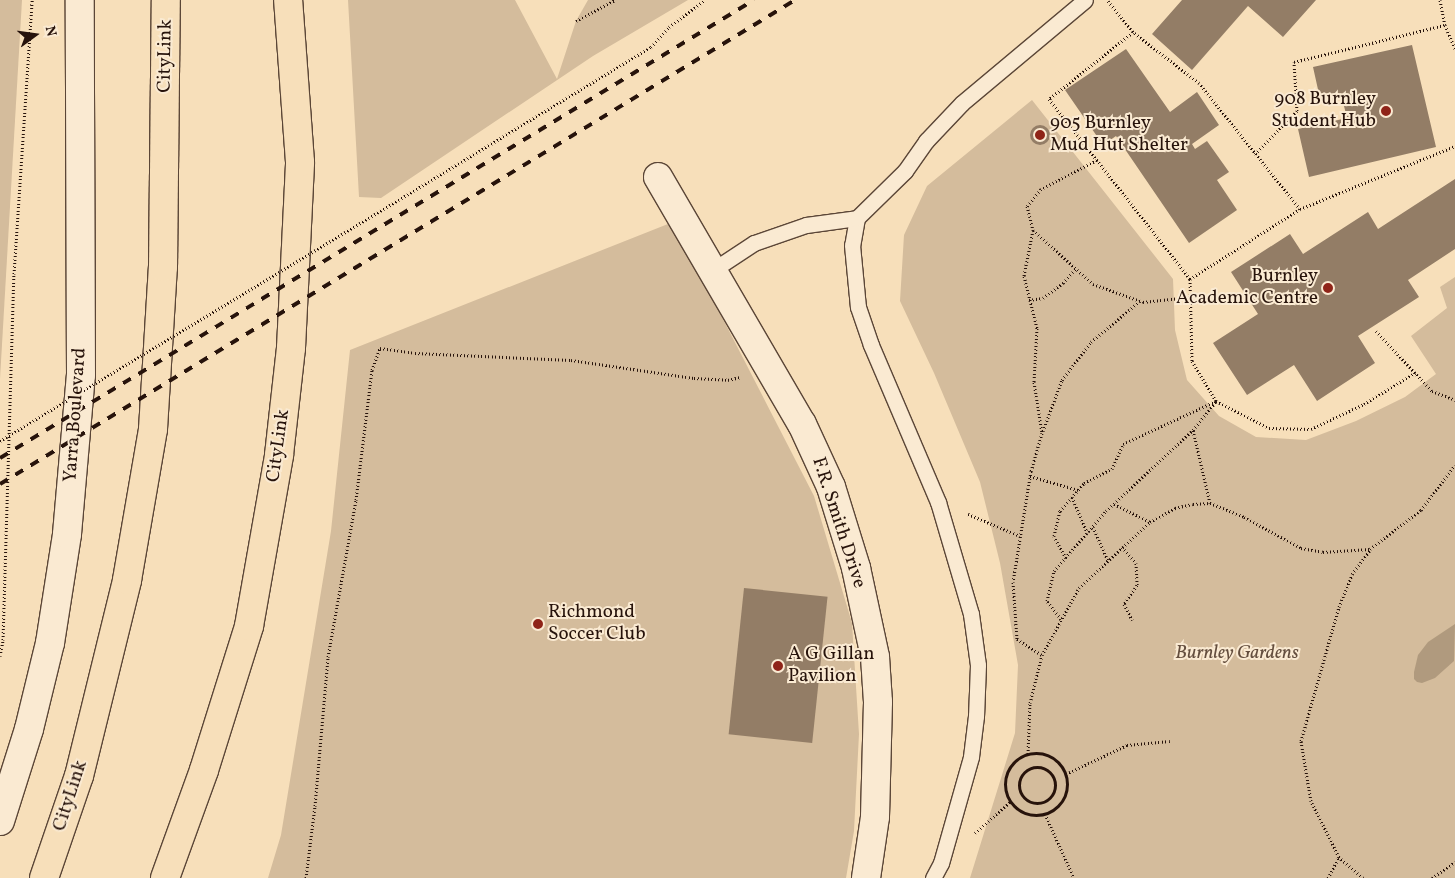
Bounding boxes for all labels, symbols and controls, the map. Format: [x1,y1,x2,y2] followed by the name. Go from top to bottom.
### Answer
[10,10,60,60] north arrow
[154,19,178,93] street label: CityLink
[40,24,60,38] text: N
[1271,89,1376,133] place label: 908 Burnley Student Hub
[1380,105,1392,117] marker: 908 Burnley Student Hub
[1050,113,1188,157] place label: 905 Burnley Mud Hut Shelter
[1034,129,1046,141] marker: 905 Burnley Mud Hut Shelter
[1176,266,1318,310] place label: Burnley Academic Centre
[1322,282,1334,294] marker: Burnley Academic Centre
[60,347,92,483] street label: Yarra Boulevard
[263,408,295,484] street label: CityLink
[806,455,870,591] street label: F.R. Smith Drive
[548,602,646,646] place label: Richmond Soccer Club
[532,618,544,630] marker: Richmond Soccer Club
[1175,643,1299,665] park label: Burnley Gardens
[788,644,875,688] place label: A G Gillan Pavilion
[772,660,784,672] marker: A G Gillan Pavilion
[49,758,93,834] street label: CityLink

